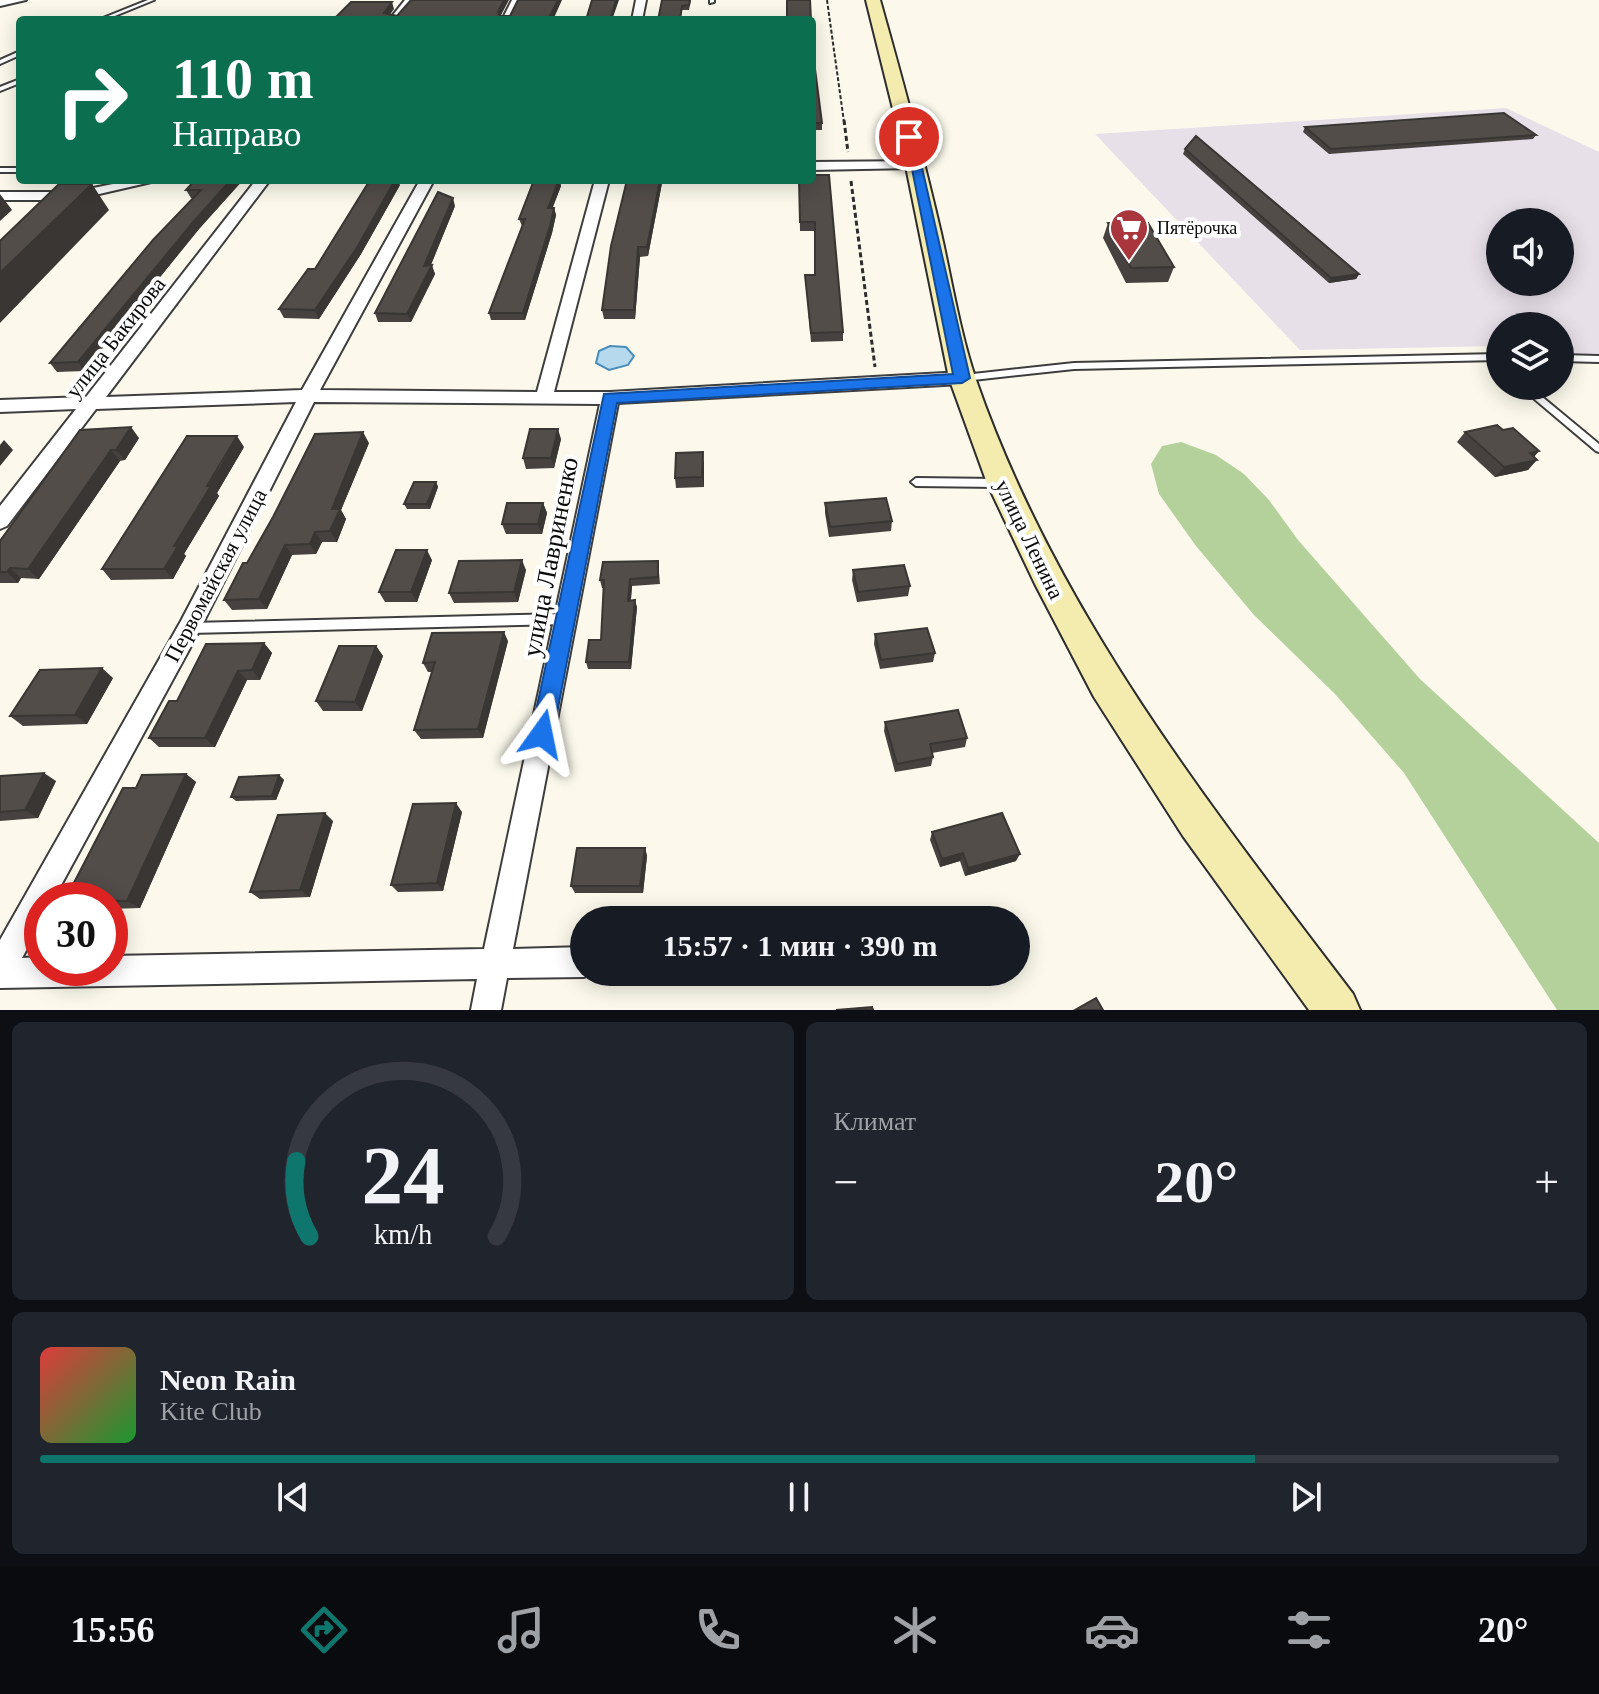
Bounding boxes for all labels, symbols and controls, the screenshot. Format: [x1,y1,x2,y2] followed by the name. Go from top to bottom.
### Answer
[40,48,144,152] icon: right
[172,48,314,110] text: 110 m
[875,103,943,171] pin
[172,114,302,154] text: Направо
[887,115,931,159] icon: arrive
[1108,207,1150,262] supermarket icon: Пятёрочка
[1486,208,1574,400] map controls
[1486,208,1574,296] button: sound
[1157,218,1237,238] place label: Пятёрочка
[60,272,170,403] street label: улица Бакирова
[1486,312,1574,400] button: layers
[517,455,584,659] street label: улица Лавриненко
[990,476,1069,603] street label: улица Ленина
[159,484,272,666] street label: Первомайская улица
[500,692,584,776] position arrow
[24,882,128,986] speed limit sign: 30
[663,929,938,962] text: 15:57 · 1 мин · 390 m
[834,1107,916,1136] text: Климат
[361,1129,444,1221] text: 24
[1154,1149,1238,1215] text: 20°
[834,1158,858,1207] text: −
[1534,1158,1559,1207] text: +
[373,1219,432,1250] text: km/h
[160,1363,296,1396] text: Neon Rain
[160,1397,262,1426] text: Kite Club
[271,1475,315,1519] icon: previous
[777,1475,821,1519] icon: pause
[1284,1475,1328,1519] icon: next
[296,1602,352,1658] icon: directions
[493,1602,549,1658] icon: music
[690,1602,746,1658] icon: phone
[887,1602,943,1658] icon: climate
[1084,1602,1140,1658] icon: car
[1281,1602,1337,1658] icon: filters
[71,1610,155,1650] text: 15:56
[1478,1610,1528,1650] text: 20°

